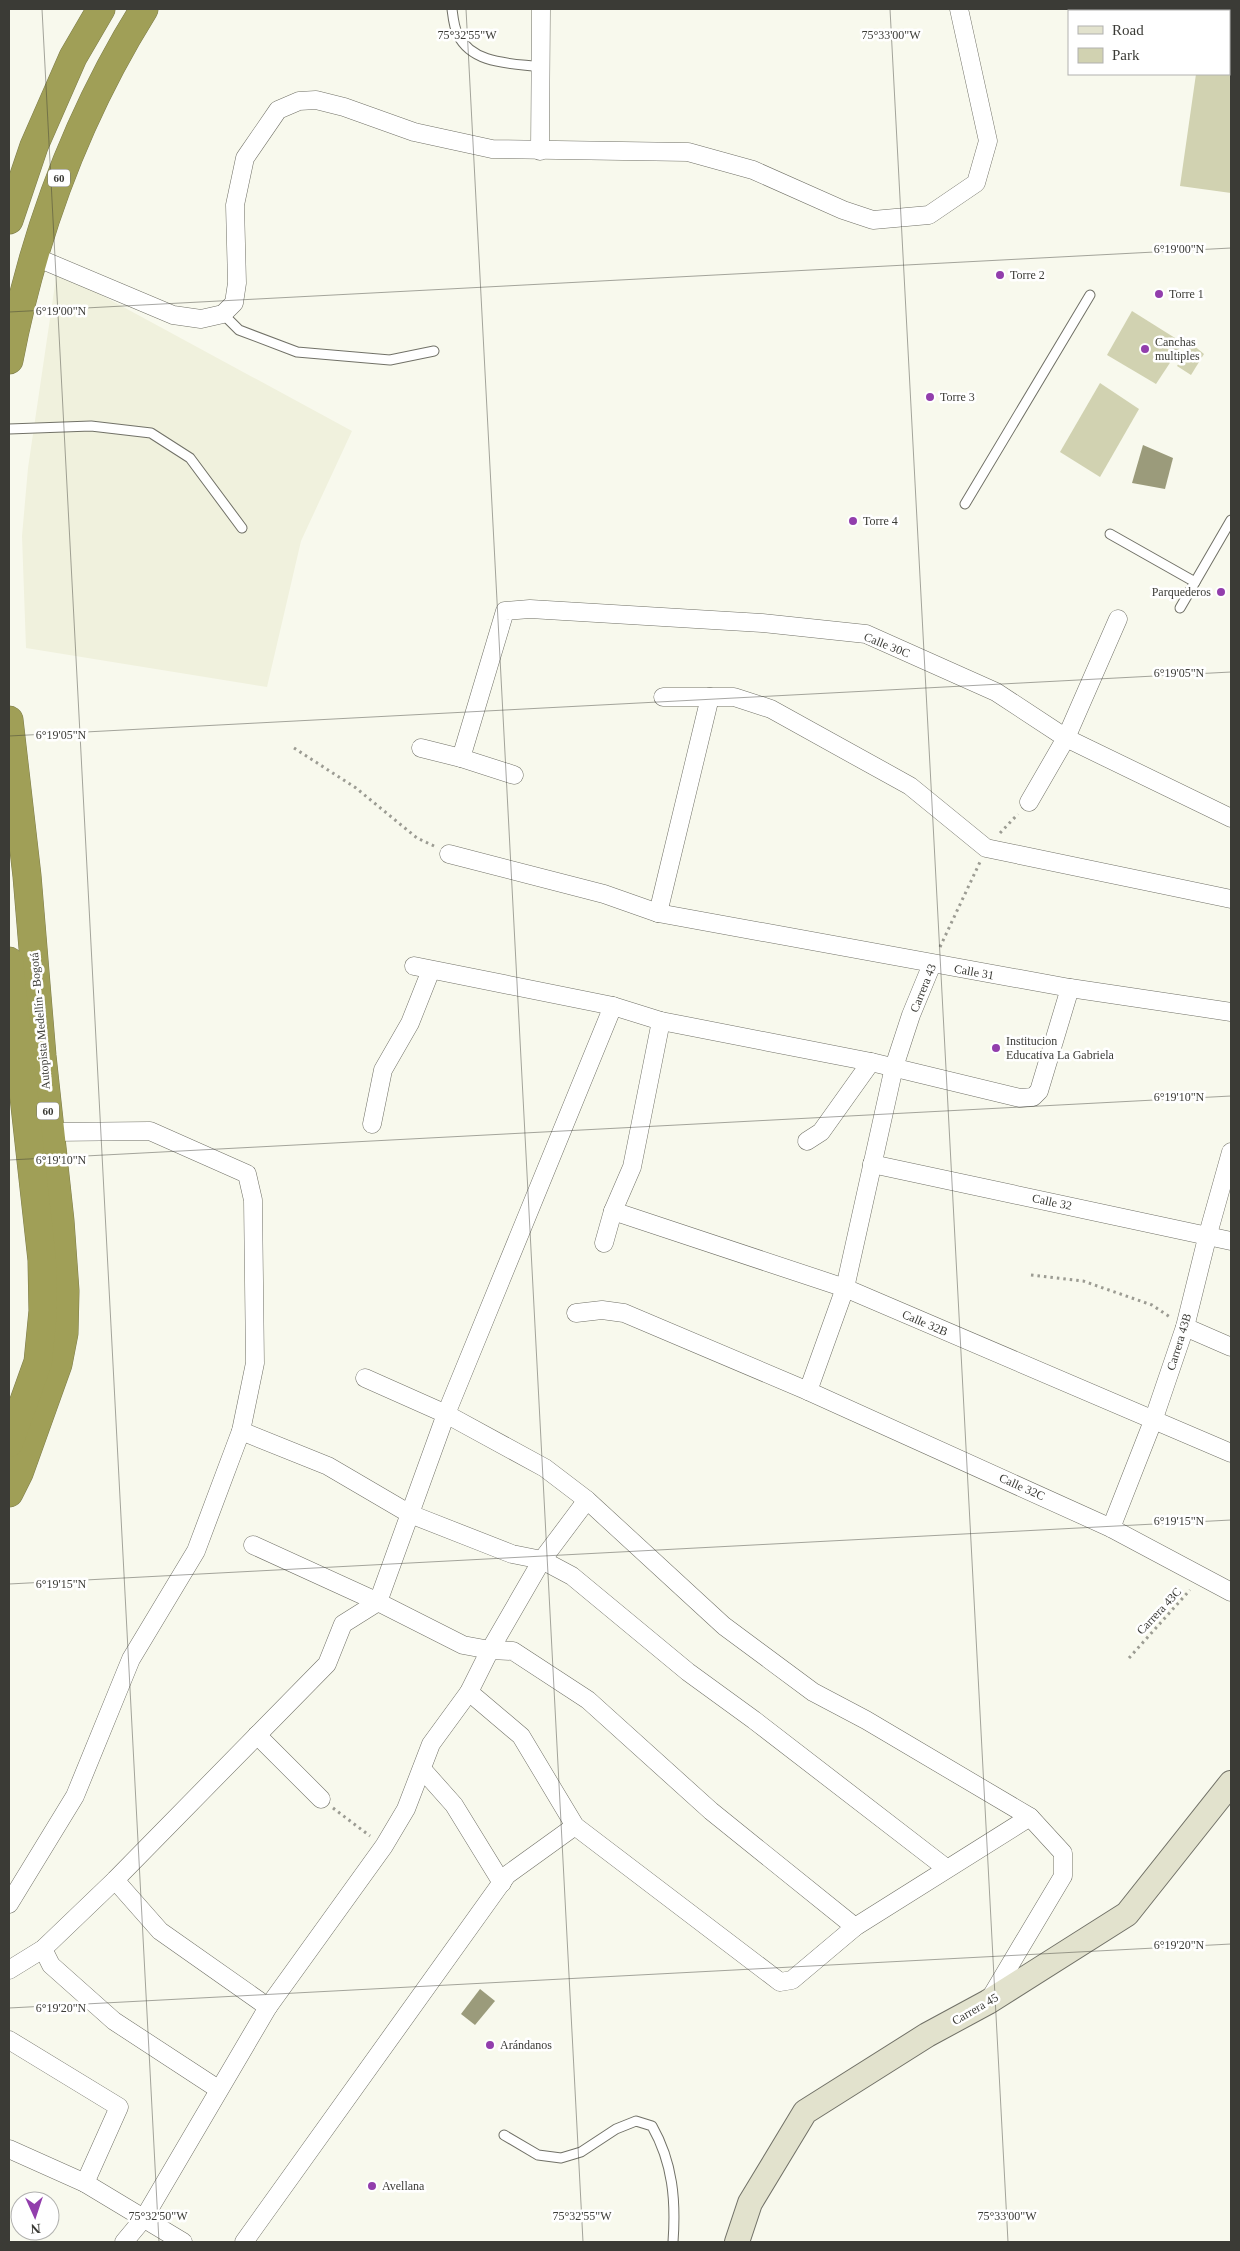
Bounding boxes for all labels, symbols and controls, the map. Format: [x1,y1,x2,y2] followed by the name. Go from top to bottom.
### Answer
[1068,10,1230,75] legend
[1112,22,1144,38] text: Road
[437,28,497,42] text: 75°32'55"W
[861,28,921,42] text: 75°33'00"W
[1112,47,1140,63] text: Park
[48,170,70,187] road number: 60
[1154,242,1205,256] text: 6°19'00"N
[1010,268,1045,282] place label: Torre 2
[994,269,1006,281] marker: Torre 2
[1169,287,1204,301] place label: Torre 1
[1153,288,1165,300] marker: Torre 1
[36,304,87,318] text: 6°19'00"N
[1155,335,1200,363] place label: Canchas multiples
[1139,343,1151,355] marker: Canchas multiples
[940,390,975,404] place label: Torre 3
[924,391,936,403] marker: Torre 3
[863,514,898,528] place label: Torre 4
[847,515,859,527] marker: Torre 4
[1152,585,1211,599] place label: Parquederos
[1215,586,1227,598] marker: Parquederos
[862,629,912,661] street label: Calle 30C
[1154,666,1205,680] text: 6°19'05"N
[36,728,87,742] text: 6°19'05"N
[27,951,53,1090] street label: Autopista Medellín - Bogotá
[907,962,939,1014] street label: Carrera 43
[953,962,995,982] street label: Calle 31
[1006,1034,1115,1062] place label: Institucion Educativa La Gabriela
[990,1042,1002,1054] marker: Institucion Educativa La Gabriela
[1154,1090,1205,1104] text: 6°19'10"N
[37,1102,59,1120] road number: 60
[36,1153,87,1167] text: 6°19'10"N
[1031,1191,1073,1213] street label: Calle 32
[900,1307,950,1339] street label: Calle 32B
[1164,1312,1194,1372] street label: Carrera 43B
[997,1471,1047,1503] street label: Calle 32C
[1154,1514,1205,1528] text: 6°19'15"N
[36,1577,87,1591] text: 6°19'15"N
[1134,1585,1184,1637] street label: Carrera 43C
[1154,1938,1205,1952] text: 6°19'20"N
[949,1990,1001,2028] street label: Carrera 45
[36,2001,87,2015] text: 6°19'20"N
[500,2038,552,2052] place label: Arándanos
[484,2039,496,2051] marker: Arándanos
[382,2179,425,2193] place label: Avellana
[366,2180,378,2192] marker: Avellana
[10,2191,60,2241] north arrow
[128,2209,188,2223] text: 75°32'50"W
[552,2209,612,2223] text: 75°32'55"W
[977,2209,1037,2223] text: 75°33'00"W
[30,2221,41,2236] text: N

